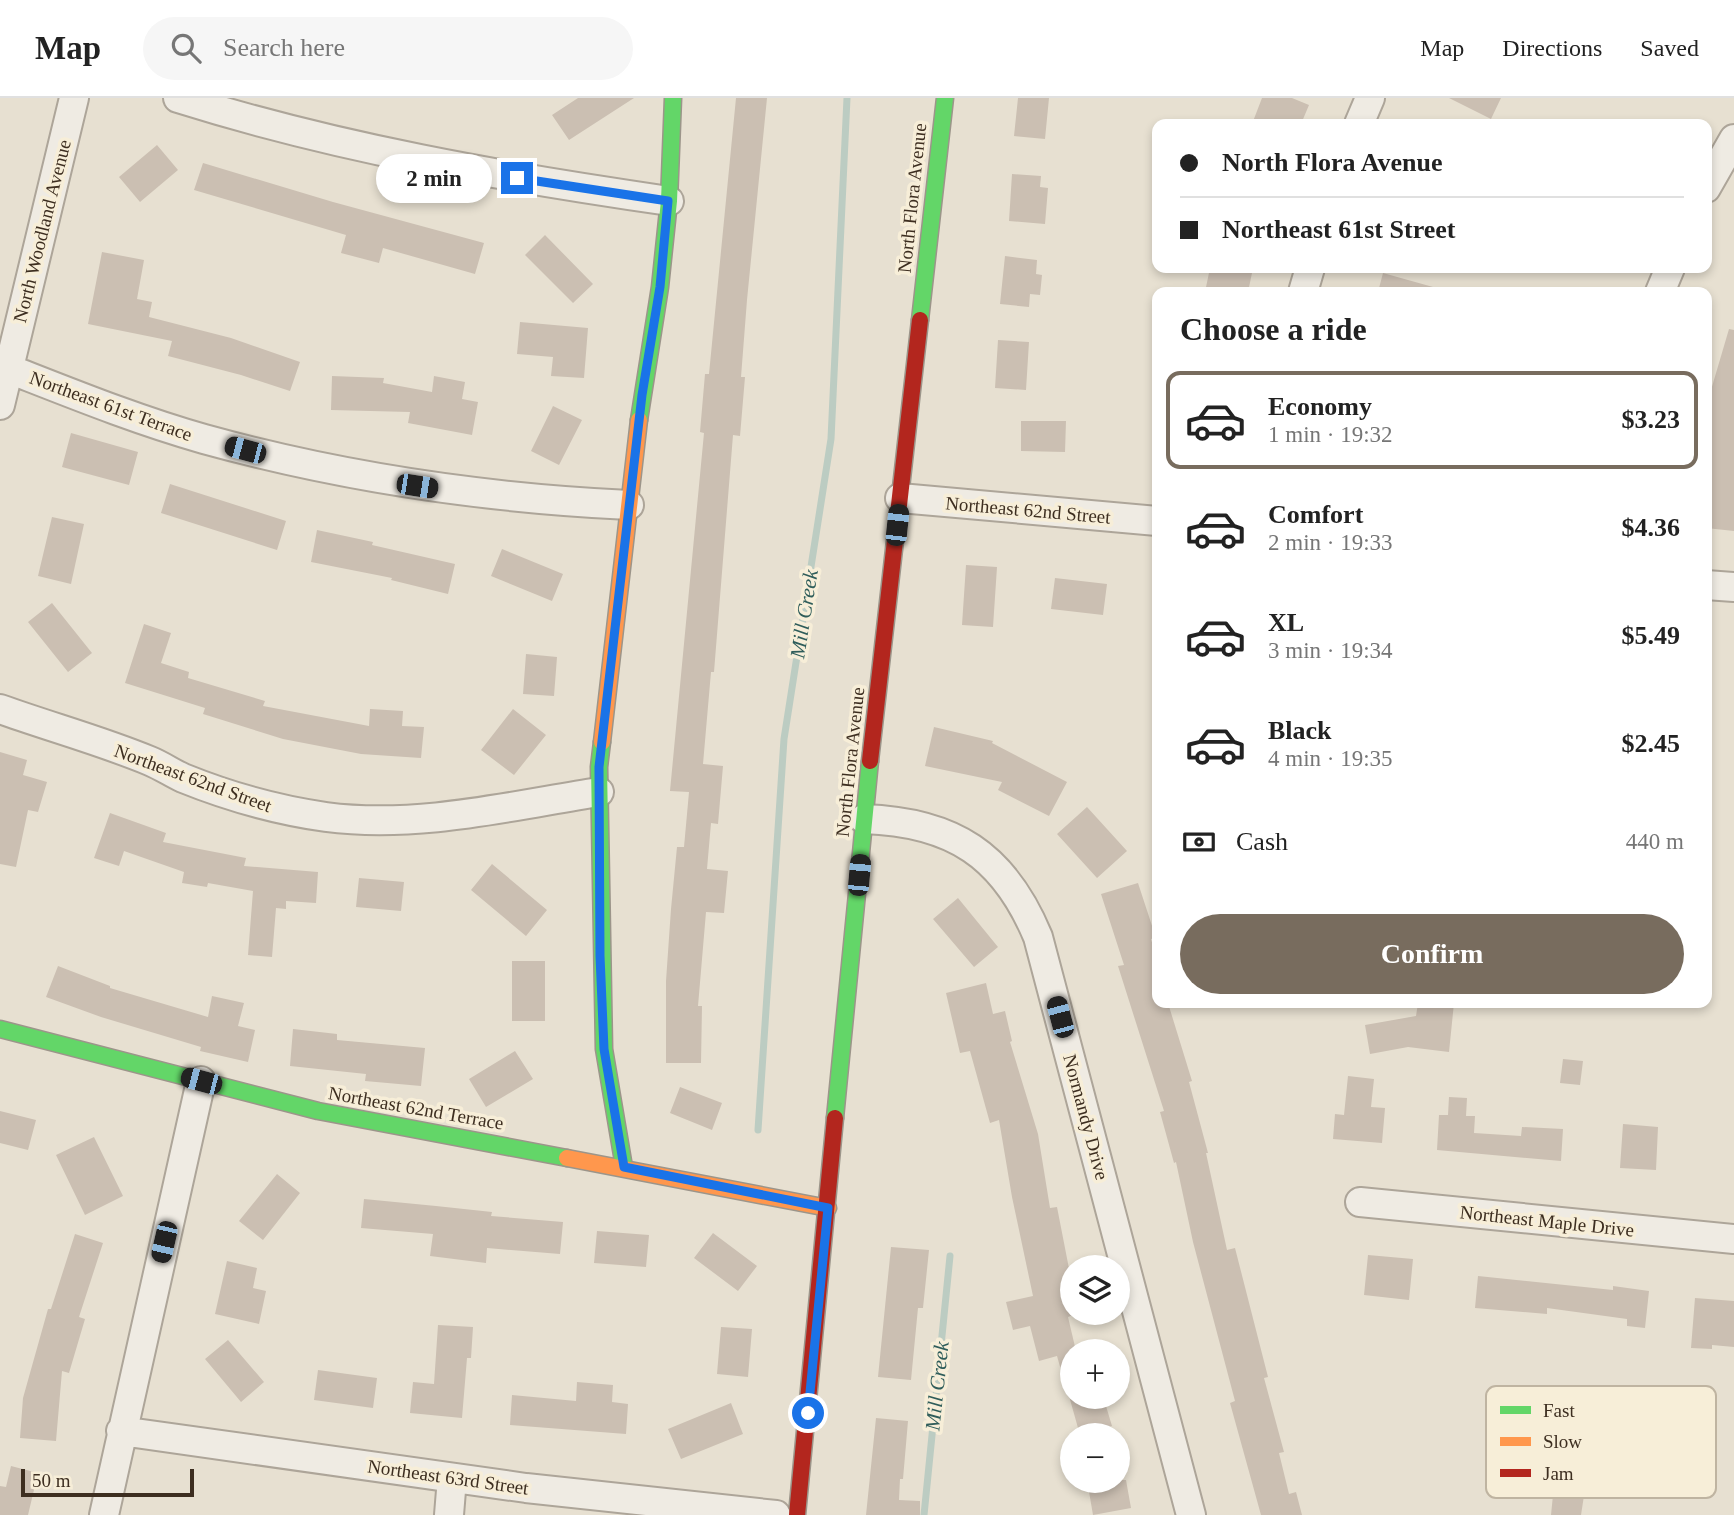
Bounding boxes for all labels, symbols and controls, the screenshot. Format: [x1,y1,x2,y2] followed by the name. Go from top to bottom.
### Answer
[143,17,633,80] search box
[167,29,205,67] icon: search
[35,30,101,66] text: Map
[223,33,345,62] text: Search here
[1420,35,1464,61] text: Map
[1502,35,1602,61] text: Directions
[1640,35,1699,61] text: Saved
[894,122,930,274] street label: North Flora Avenue
[9,137,75,325] street label: North Woodland Avenue
[1222,148,1443,177] text: North Flora Avenue
[377,154,492,202] callout: 2 min
[501,162,533,194] route end
[406,166,462,191] text: 2 min
[1222,215,1455,244] text: Northeast 61st Street
[1180,311,1367,347] text: Choose a ride
[27,367,195,445] street label: Northeast 61st Terrace
[1184,389,1247,452] icon: car
[1268,392,1372,421] text: Economy
[1622,405,1680,434] text: $3.23
[1268,422,1393,447] text: 1 min · 19:32
[222,434,269,466] car
[395,472,440,500] car
[945,492,1112,528] street label: Northeast 62nd Street
[1184,497,1247,560] icon: car
[1268,500,1363,529] text: Comfort
[885,503,910,547] car
[1622,513,1680,542] text: $4.36
[1268,530,1393,555] text: 2 min · 19:33
[785,567,823,661] water label: Mill Creek
[1184,605,1247,668] icon: car
[1268,608,1304,637] text: XL
[1622,621,1680,650] text: $5.49
[1268,638,1393,663] text: 3 min · 19:34
[832,686,868,838] street label: North Flora Avenue
[1184,713,1247,776] icon: car
[1268,716,1332,745] text: Black
[1622,729,1680,758] text: $2.45
[112,740,275,816] street label: Northeast 62nd Street
[1268,746,1393,771] text: 4 min · 19:35
[1180,823,1218,861] icon: cash
[1236,827,1288,856] text: Cash
[1626,829,1684,854] text: 440 m
[847,853,872,897] car
[1180,914,1684,994] button: Confirm
[1045,994,1076,1040] car
[1059,1052,1113,1182] street label: Normandy Drive
[178,1065,225,1097] car
[327,1082,505,1134] street label: Northeast 62nd Terrace
[1459,1201,1635,1241] street label: Northeast Maple Drive
[150,1219,179,1265] car
[1060,1255,1130,1493] map controls
[1060,1255,1130,1325] button: layers
[1060,1339,1130,1409] button: +
[920,1340,954,1433] water label: Mill Creek
[1486,1386,1716,1498] legend
[792,1397,824,1429] route start
[1543,1400,1575,1421] text: Fast
[1060,1423,1130,1493] button: −
[1543,1431,1582,1452] text: Slow
[366,1455,531,1499] street label: Northeast 63rd Street
[1543,1463,1574,1484] text: Jam
[21,1466,194,1498] scale bar
[32,1470,71,1491] text: 50 m

